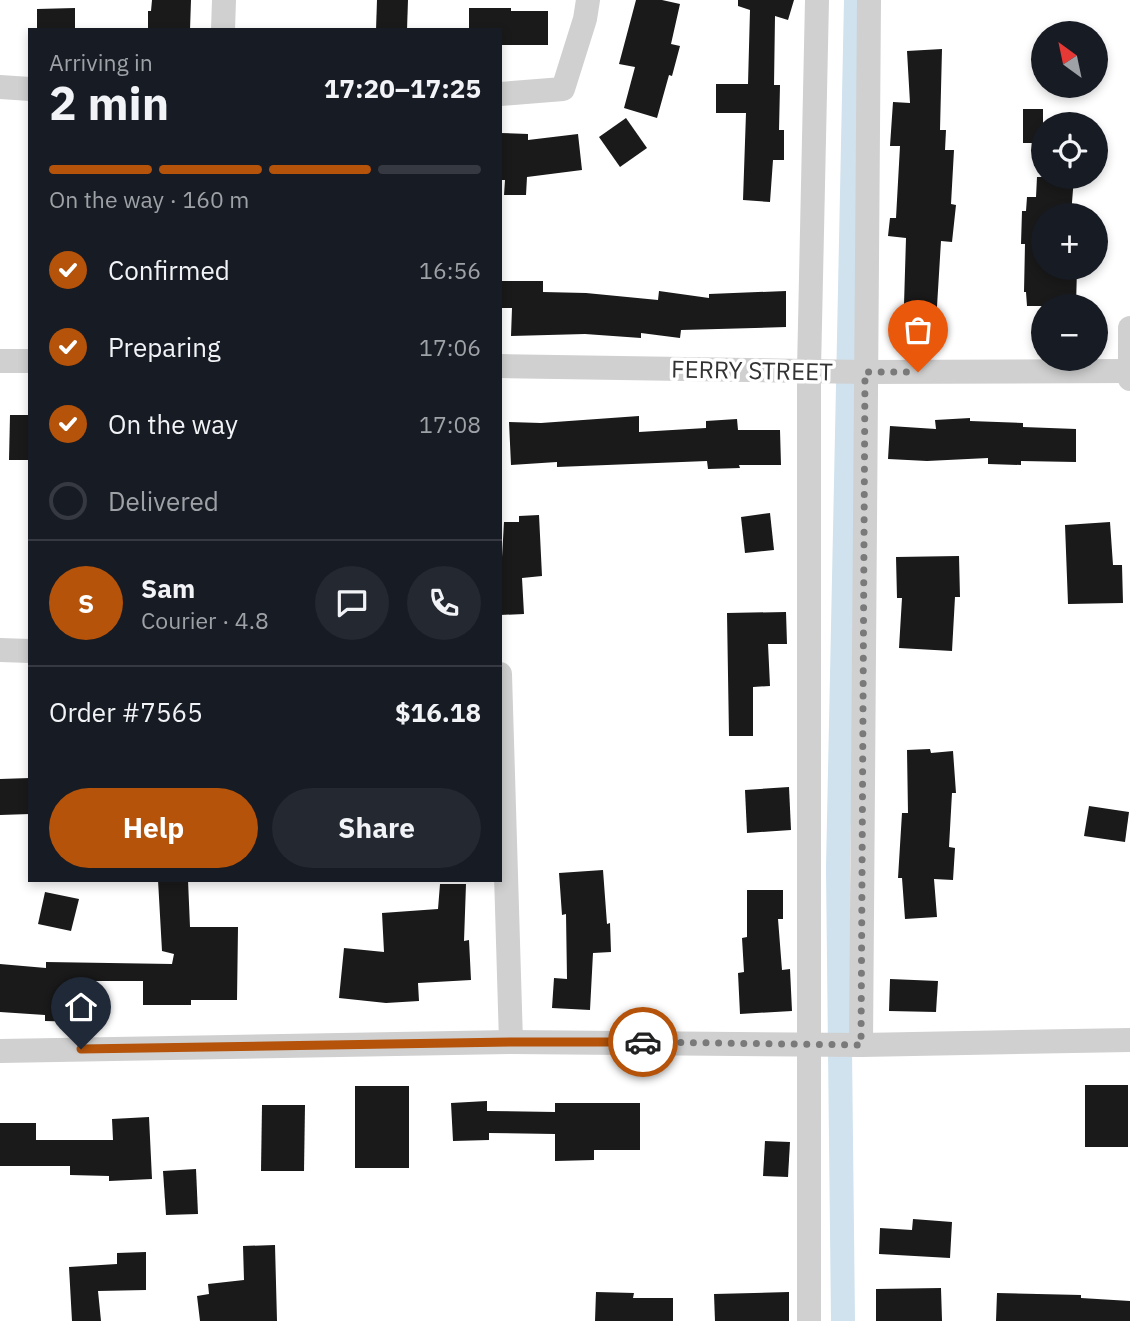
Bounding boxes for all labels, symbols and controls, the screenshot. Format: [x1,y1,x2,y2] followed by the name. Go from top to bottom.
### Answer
[1031,21,1108,98] north arrow
[1031,21,1108,371] map controls
[49,47,153,77] text: Arriving in
[324,71,481,105] text: 17:20–17:25
[49,73,169,133] text: 2 min
[1031,112,1108,189] button: locate
[49,184,249,214] text: On the way · 160 m
[1031,203,1108,280] button: +
[49,251,87,289] icon: check
[108,253,230,287] text: Confirmed
[419,255,481,285] text: 16:56
[1031,294,1108,371] button: −
[888,300,948,372] pin
[899,311,937,349] icon: bag
[49,328,87,366] icon: check
[108,330,221,364] text: Preparing
[419,332,481,362] text: 17:06
[671,353,833,387] street label: FERRY STREET
[49,405,87,443] icon: check
[108,407,238,441] text: On the way
[419,409,481,439] text: 17:08
[108,484,219,518] text: Delivered
[315,566,389,640] button: chat
[407,566,481,640] button: phone
[141,571,195,605] text: Sam
[78,586,94,620] text: S
[141,605,269,635] text: Courier · 4.8
[49,695,203,729] text: Order #7565
[395,695,481,729] text: $16.18
[49,788,258,868] button: Help
[272,788,481,868] button: Share
[51,977,111,1049] pin
[62,988,100,1026] icon: home
[608,1007,678,1077] courier
[624,1023,662,1061] icon: car

